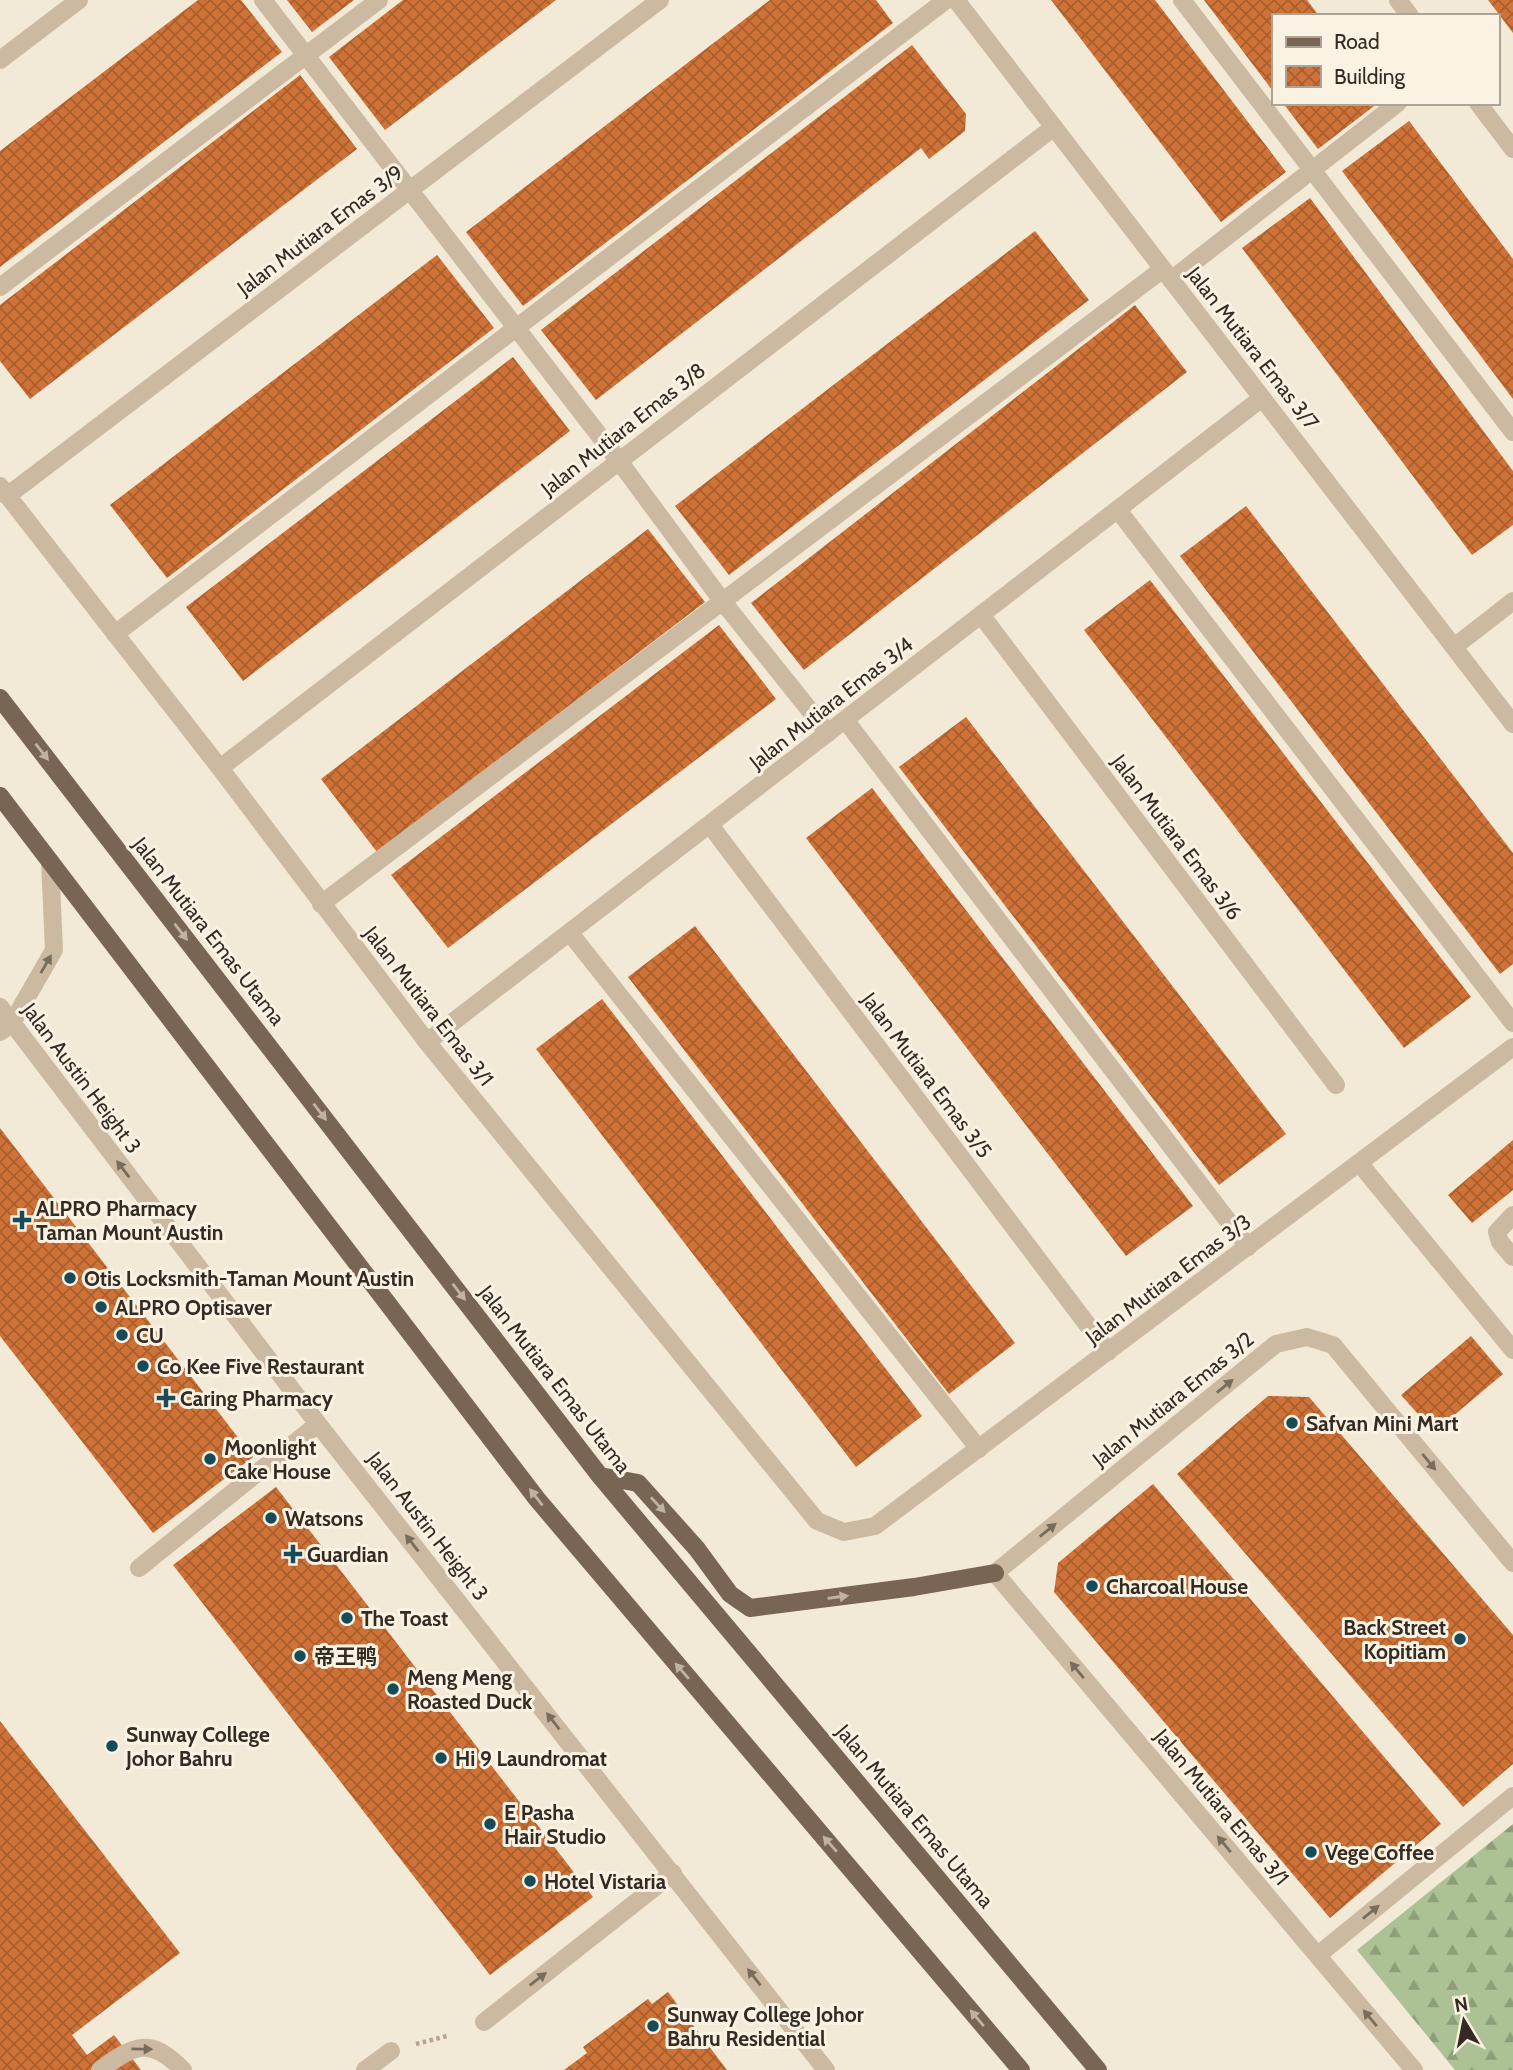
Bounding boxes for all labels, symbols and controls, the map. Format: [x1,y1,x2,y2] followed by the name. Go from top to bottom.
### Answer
[1272,14,1499,105] legend
[1334,29,1380,54] text: Road
[1334,64,1406,89] text: Building
[231,160,408,301] street label: Jalan Mutiara Emas 3/9
[1181,261,1325,435] street label: Jalan Mutiara Emas 3/7
[535,357,710,502] street label: Jalan Mutiara Emas 3/8
[744,632,918,775] street label: Jalan Mutiara Emas 3/4
[34,743,48,761] one-way arrow
[1106,749,1247,925] street label: Jalan Mutiara Emas 3/6
[127,831,290,1030] street label: Jalan Mutiara Emas Utama
[358,920,499,1091] street label: Jalan Mutiara Emas 3/1
[173,923,187,941] one-way arrow
[40,954,52,973] one-way arrow
[856,987,997,1163] street label: Jalan Mutiara Emas 3/5
[17,997,147,1158] street label: Jalan Austin Height 3
[312,1103,326,1121] one-way arrow
[116,1160,131,1178] one-way arrow
[36,1196,223,1245] place label: ALPRO Pharmacy Taman Mount Austin
[1080,1209,1256,1350] street label: Jalan Mutiara Emas 3/3
[14,1212,30,1228] marker: ALPRO Pharmacy Taman Mount Austin
[84,1266,414,1291] place label: Otis Locksmith-Taman Mount Austin
[62,1270,78,1286] marker: Otis Locksmith-Taman Mount Austin
[473,1279,636,1478] street label: Jalan Mutiara Emas Utama
[451,1283,466,1301] one-way arrow
[115,1295,272,1320] place label: ALPRO Optisaver
[93,1299,109,1315] marker: ALPRO Optisaver
[136,1323,164,1348] place label: CU
[1087,1326,1259,1472] street label: Jalan Mutiara Emas 3/2
[114,1327,130,1343] marker: CU
[157,1354,364,1379] place label: Co Kee Five Restaurant
[135,1358,151,1374] marker: Co Kee Five Restaurant
[1216,1379,1233,1394] one-way arrow
[180,1386,334,1411] place label: Caring Pharmacy
[158,1390,174,1406] marker: Caring Pharmacy
[1306,1411,1458,1436] place label: Safvan Mini Mart
[1284,1415,1300,1431] marker: Safvan Mini Mart
[224,1435,331,1484] place label: Moonlight Cake House
[362,1446,494,1605] street label: Jalan Austin Height 3
[202,1451,218,1467] marker: Moonlight Cake House
[1421,1453,1436,1470] one-way arrow
[529,1488,543,1506] one-way arrow
[650,1496,667,1513] one-way arrow
[285,1506,363,1531] place label: Watsons
[263,1510,279,1526] marker: Watsons
[1039,1522,1057,1537] one-way arrow
[405,1534,420,1551] one-way arrow
[307,1542,389,1567] place label: Guardian
[285,1546,301,1562] marker: Guardian
[1106,1574,1248,1599] place label: Charcoal House
[1084,1578,1100,1594] marker: Charcoal House
[827,1592,849,1603] one-way arrow
[361,1606,448,1631] place label: The Toast
[339,1610,355,1626] marker: The Toast
[1343,1615,1446,1664] place label: Back Street Kopitiam
[1452,1631,1468,1647] marker: Back Street Kopitiam
[314,1644,377,1669] place label: 帝王鸭
[292,1648,308,1664] marker: 帝王鸭
[1069,1661,1085,1679] one-way arrow
[675,1663,690,1680] one-way arrow
[407,1665,533,1714] place label: Meng Meng Roasted Duck
[385,1681,401,1697] marker: Meng Meng Roasted Duck
[547,1712,561,1730] one-way arrow
[830,1719,999,1913] street label: Jalan Mutiara Emas Utama
[125,1722,270,1771] place label: Sunway College Johor Bahru
[1149,1723,1295,1890] street label: Jalan Mutiara Emas 3/1
[104,1738,120,1754] marker: Sunway College Johor Bahru
[455,1746,607,1771] place label: Hi 9 Laundromat
[433,1750,449,1766] marker: Hi 9 Laundromat
[504,1800,606,1849] place label: E Pasha Hair Studio
[482,1816,498,1832] marker: E Pasha Hair Studio
[822,1835,838,1853] one-way arrow
[1217,1835,1232,1852] one-way arrow
[1325,1840,1434,1865] place label: Vege Coffee
[1303,1844,1319,1860] marker: Vege Coffee
[544,1869,667,1894] place label: Hotel Vistaria
[522,1873,538,1889] marker: Hotel Vistaria
[1362,1905,1379,1920] one-way arrow
[748,1968,762,1986] one-way arrow
[529,1973,547,1987] one-way arrow
[1429,1986,1499,2056] north arrow
[1453,1992,1470,2017] text: N
[667,2002,864,2051] place label: Sunway College Johor Bahru Residential
[970,2009,985,2026] one-way arrow
[1363,2009,1378,2027] one-way arrow
[645,2018,661,2034] marker: Sunway College Johor Bahru Residential
[131,2044,153,2055] one-way arrow

